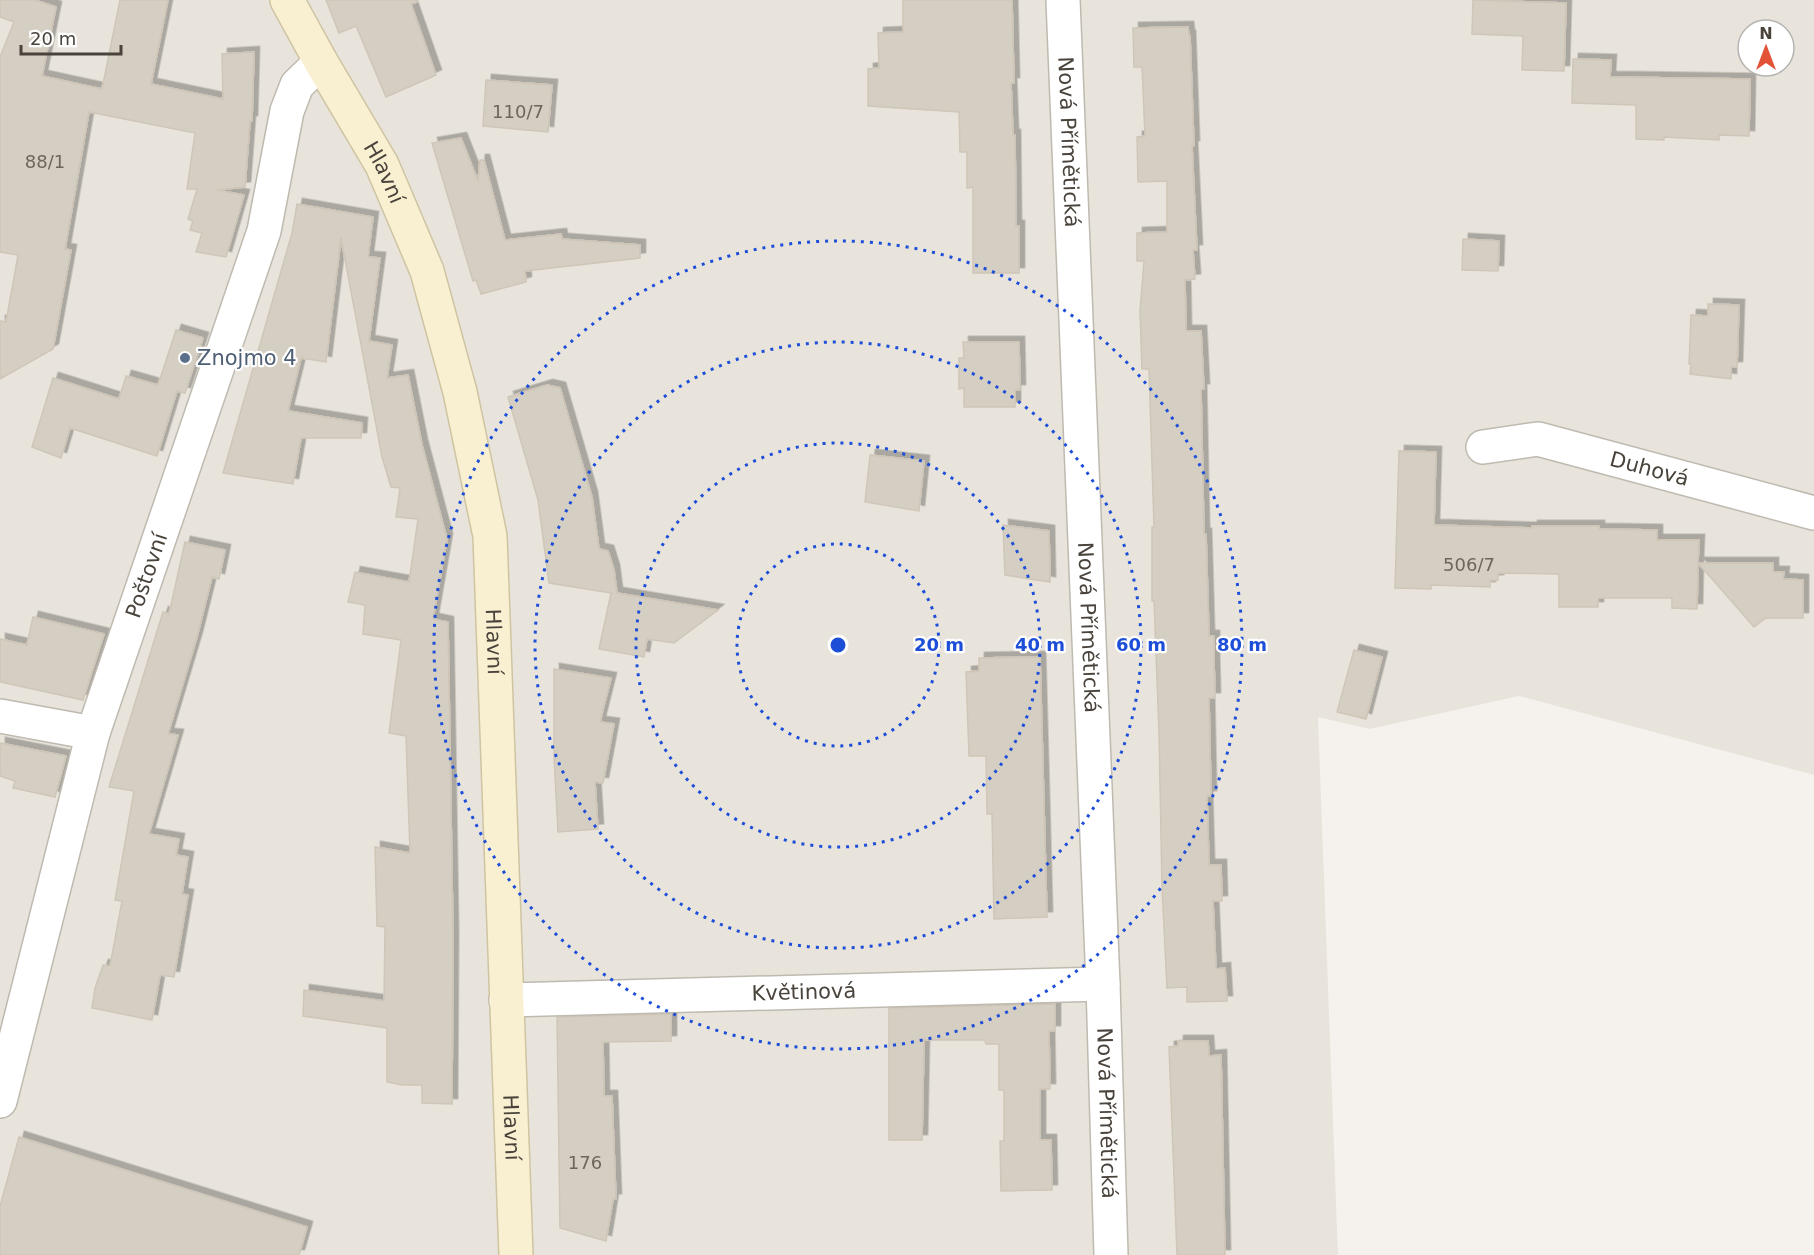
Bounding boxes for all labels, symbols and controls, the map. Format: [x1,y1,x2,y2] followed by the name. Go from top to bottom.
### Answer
[21,18,122,56] scale bar
[1736,18,1796,78] north arrow
[1759,24,1773,43] text: N
[30,28,76,49] text: 20 m
[1053,56,1084,228] street label: Nová Přímětická
[492,101,544,122] house number: 110/7
[359,137,409,208] street label: Hlavní
[25,151,65,172] house number: 88/1
[197,346,297,370] place label: Znojmo 4
[178,351,192,365] marker: Znojmo 4
[1607,447,1692,491] street label: Duhová
[121,529,173,621] street label: Poštovní
[1073,542,1104,713] street label: Nová Přímětická
[1443,554,1495,575] house number: 506/7
[481,608,507,676] street label: Hlavní
[914,634,964,655] text: 20 m
[1015,634,1065,655] text: 40 m
[1116,634,1166,655] text: 60 m
[1217,634,1267,655] text: 80 m
[828,635,848,655] centre of rings
[751,979,857,1005] street label: Květinová
[1092,1027,1121,1199] street label: Nová Přímětická
[498,1094,525,1162] street label: Hlavní
[568,1152,602,1173] house number: 176

